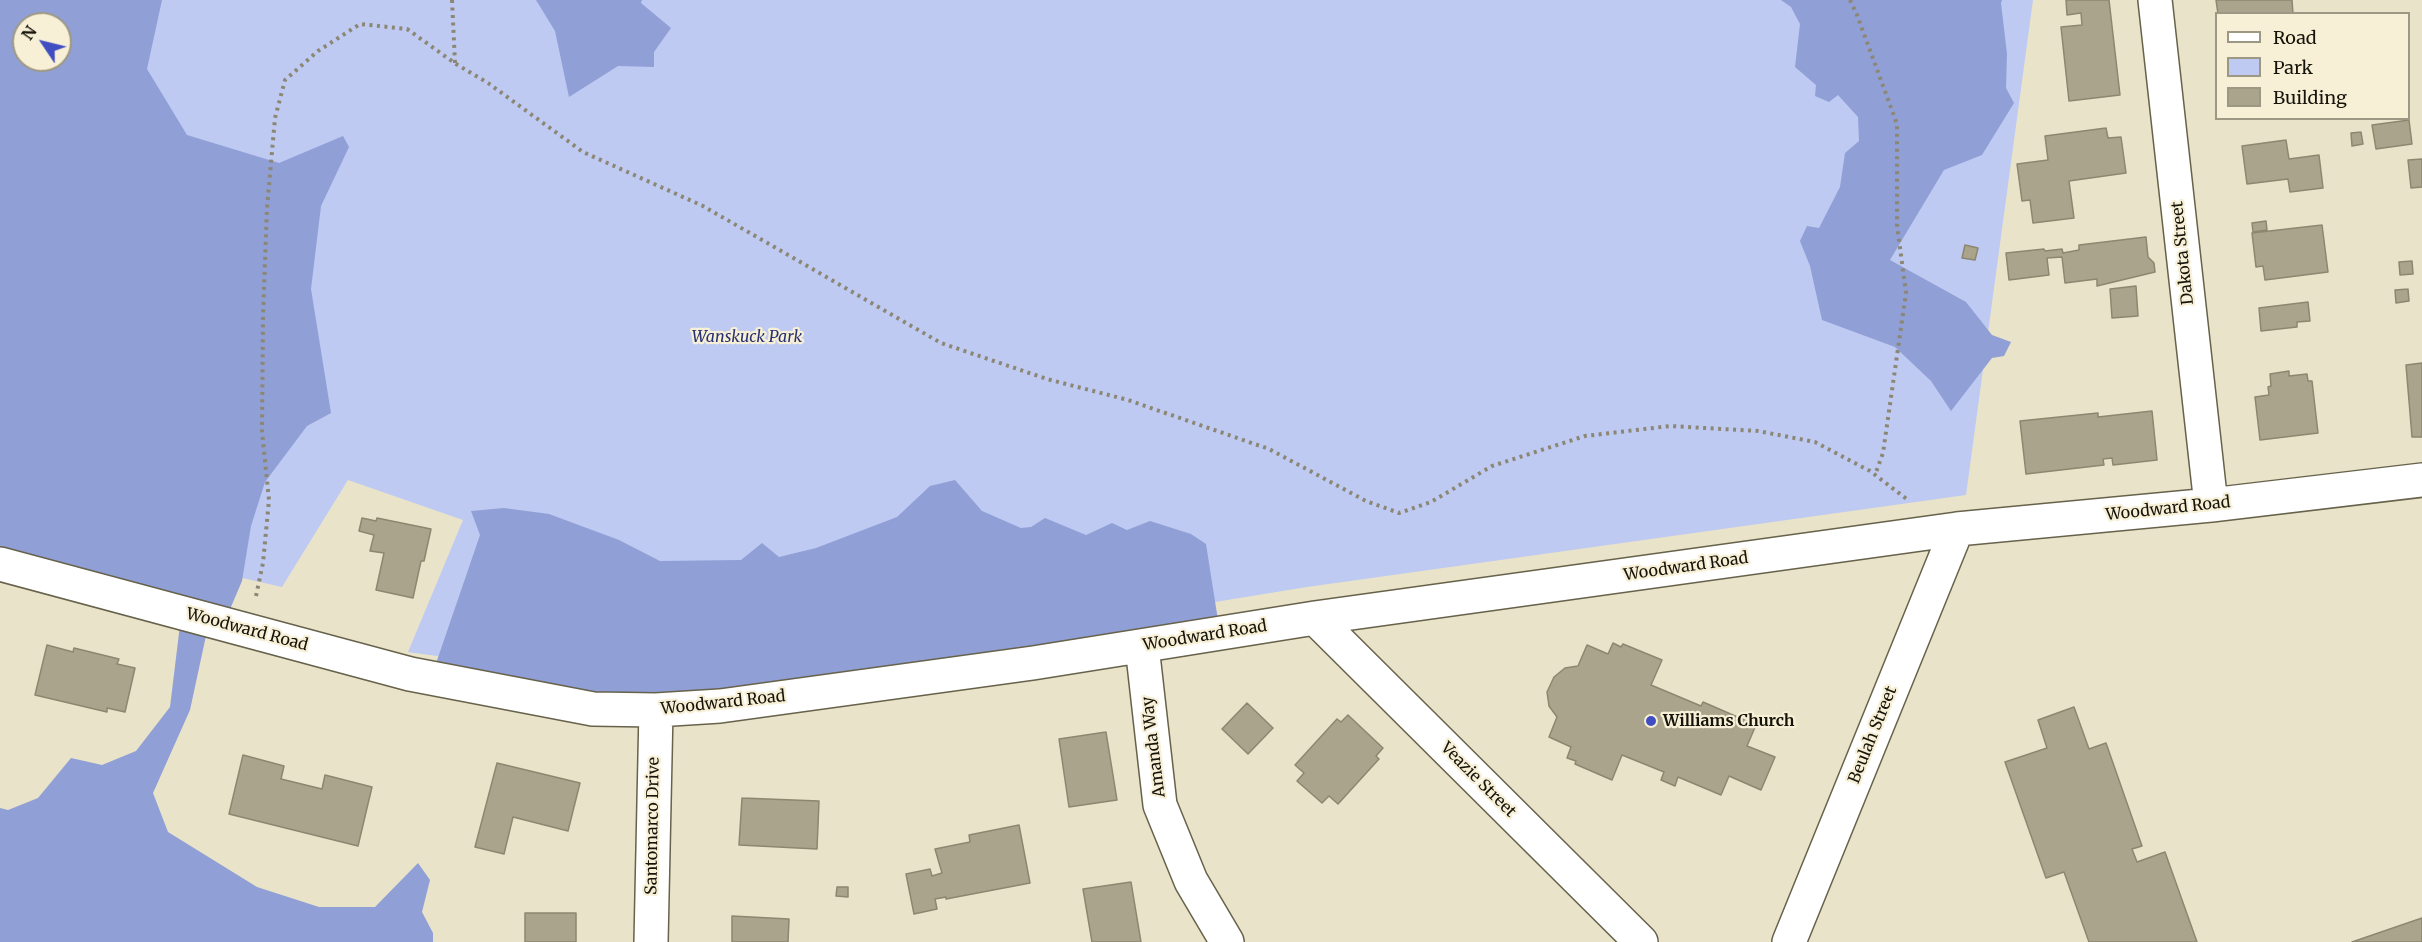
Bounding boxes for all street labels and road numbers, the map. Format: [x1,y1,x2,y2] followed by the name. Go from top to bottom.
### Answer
[2168,200,2198,306] street label: Dakota Street
[2105,493,2231,525] street label: Woodward Road
[1623,549,1749,585] street label: Woodward Road
[184,605,310,655] street label: Woodward Road
[1142,617,1268,655] street label: Woodward Road
[1845,684,1901,786] street label: Beulah Street
[660,687,786,719] street label: Woodward Road
[1138,695,1170,799] street label: Amanda Way
[1436,738,1520,822] street label: Veazie Street
[642,757,664,895] street label: Santomarco Drive

